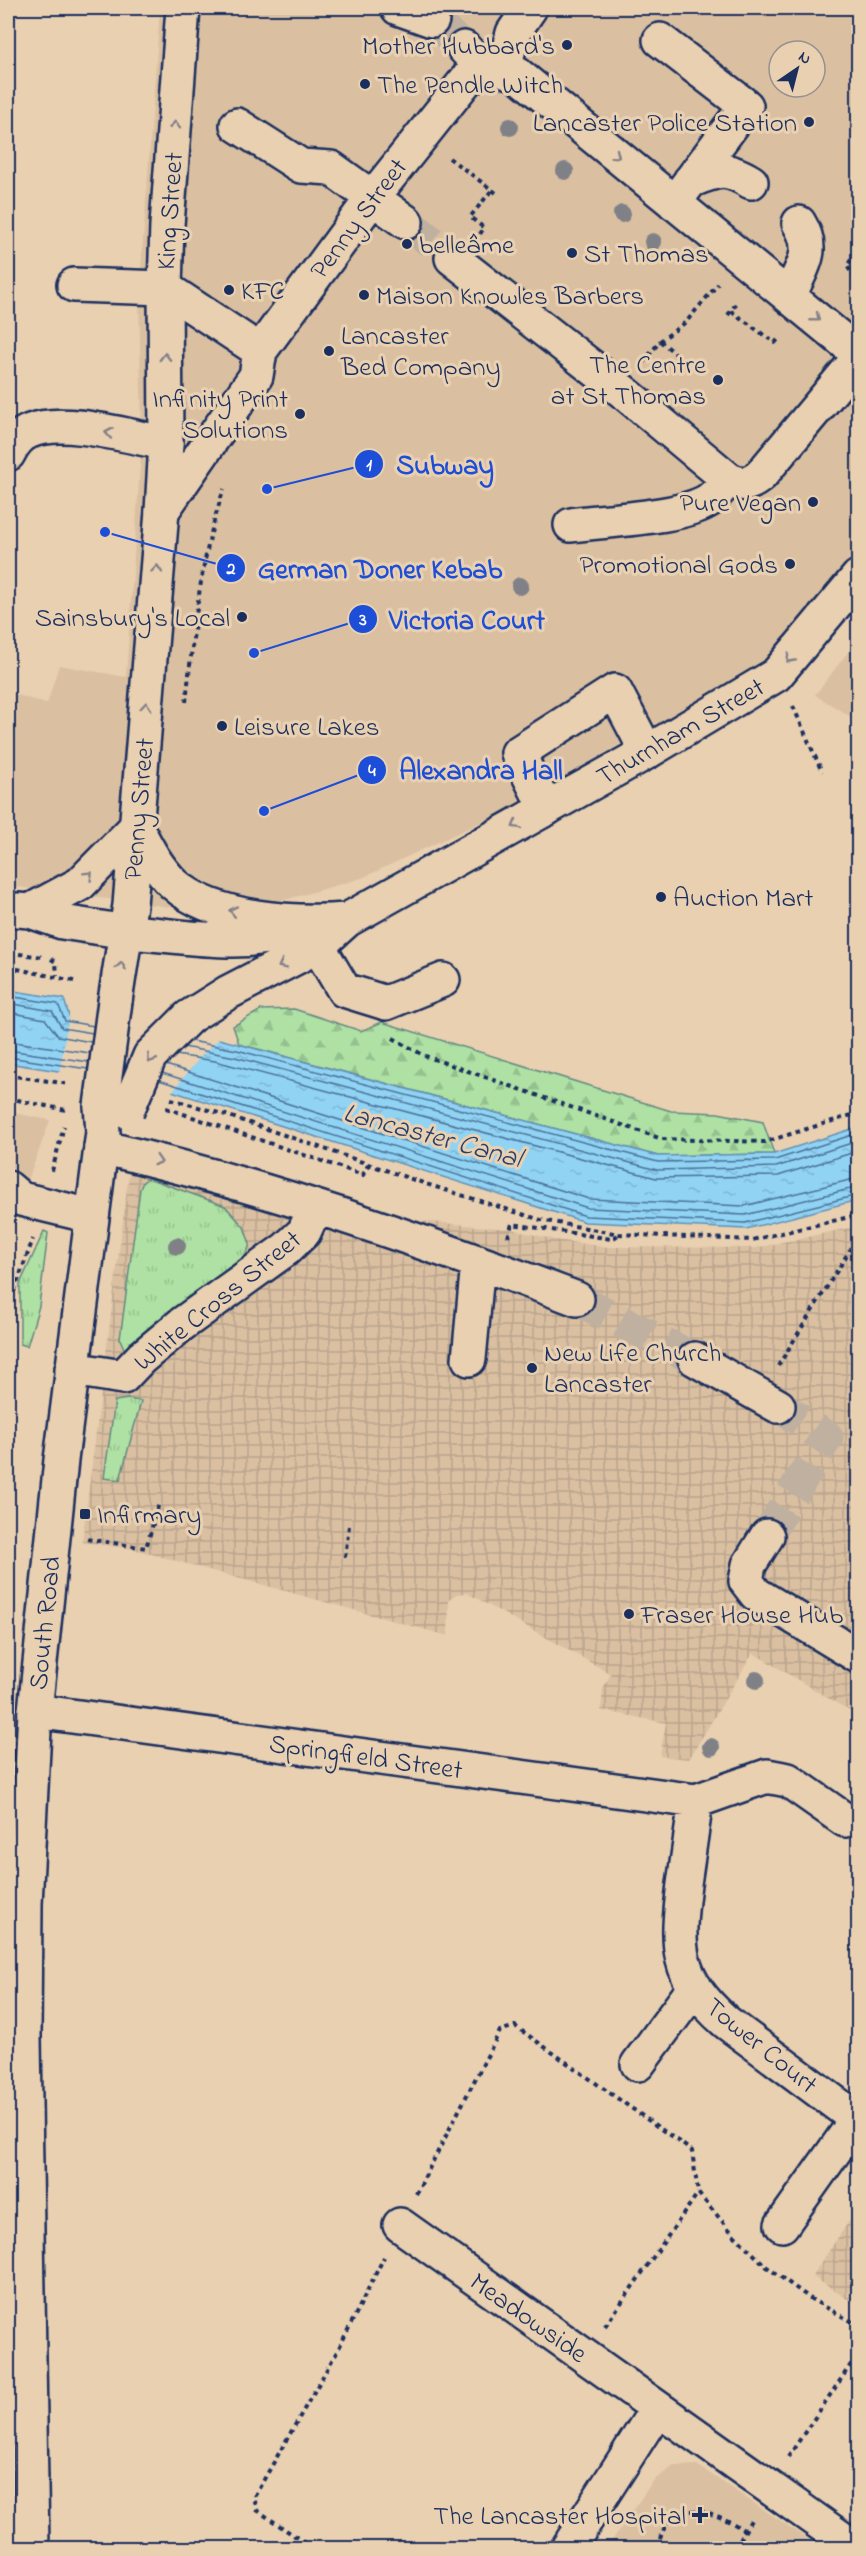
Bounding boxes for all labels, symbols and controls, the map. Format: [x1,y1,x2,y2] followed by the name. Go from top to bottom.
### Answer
[362,28,555,67] place label: Mother Hubbard's
[560,38,574,52] marker: Mother Hubbard's
[767,39,827,99] north arrow
[793,45,816,71] text: N
[377,67,563,106] place label: The Pendle Witch
[358,77,372,91] marker: The Pendle Witch
[533,105,797,144] place label: Lancaster Police Station
[802,115,816,129] marker: Lancaster Police Station
[168,121,181,130] one-way arrow
[609,148,620,159] one-way arrow
[148,151,195,272] street label: King Street
[302,151,418,288] street label: Penny Street
[419,227,515,266] place label: belleâme
[584,236,709,275] place label: St Thomas
[400,237,414,251] marker: belleâme
[565,246,579,260] marker: St Thomas
[241,273,284,312] place label: KFC
[376,278,644,317] place label: Maison Knowles Barbers
[222,283,236,297] marker: KFC
[357,288,371,302] marker: Maison Knowles Barbers
[809,311,820,322] one-way arrow
[340,318,501,388] place label: Lancaster Bed Company
[322,344,336,358] marker: Lancaster Bed Company
[551,347,707,417] place label: The Centre at St Thomas
[159,352,171,361] one-way arrow
[711,373,725,387] marker: The Centre at St Thomas
[152,381,288,451] place label: Infinity Print Solutions
[293,407,307,421] marker: Infinity Print Solutions
[104,427,114,440] one-way arrow
[354,441,506,487] callout: Subway
[396,447,494,488] text: Subway
[366,453,372,479] text: 1
[680,485,801,524] place label: Pure Vegan
[806,495,820,509] marker: Pure Vegan
[216,545,514,591] callout: German Doner Kebab
[580,547,778,586] place label: Promotional Gods
[258,551,502,592] text: German Doner Kebab
[226,557,236,583] text: 2
[783,557,797,571] marker: Promotional Gods
[150,565,163,574] one-way arrow
[348,596,557,642] callout: Victoria Court
[35,600,230,639] place label: Sainsbury's Local
[388,602,545,643] text: Victoria Court
[358,608,367,634] text: 3
[235,610,249,624] marker: Sainsbury's Local
[786,653,797,663] one-way arrow
[590,669,773,797] street label: Thurnham Street
[139,701,152,711] one-way arrow
[234,709,380,748] place label: Leisure Lakes
[215,719,229,733] marker: Leisure Lakes
[115,737,166,882] street label: Penny Street
[357,747,575,793] callout: Alexandra Hall
[399,752,563,793] text: Alexandra Hall
[368,759,376,785] text: 4
[512,818,523,829] one-way arrow
[81,872,92,883] one-way arrow
[673,880,813,919] place label: Auction Mart
[654,890,668,904] marker: Auction Mart
[228,906,238,919] one-way arrow
[278,958,288,969] one-way arrow
[114,961,127,971] one-way arrow
[146,1053,158,1063] one-way arrow
[338,1094,529,1182] water label: Lancaster Canal
[152,1154,162,1166] one-way arrow
[126,1222,311,1382] street label: White Cross Street
[544,1335,721,1405] place label: New Life Church Lancaster
[525,1361,539,1375] marker: New Life Church Lancaster
[97,1497,201,1536] place label: Infirmary
[78,1507,92,1521] marker: Infirmary
[20,1555,73,1692] street label: South Road
[640,1597,843,1636] place label: Fraser House Hub
[622,1607,636,1621] marker: Fraser House Hub
[267,1726,465,1791] street label: Springfield Street
[696,1989,825,2105] street label: Tower Court
[461,2264,595,2375] street label: Meadowside
[433,2498,686,2537] place label: The Lancaster Hospital
[691,2506,709,2524] marker: The Lancaster Hospital

